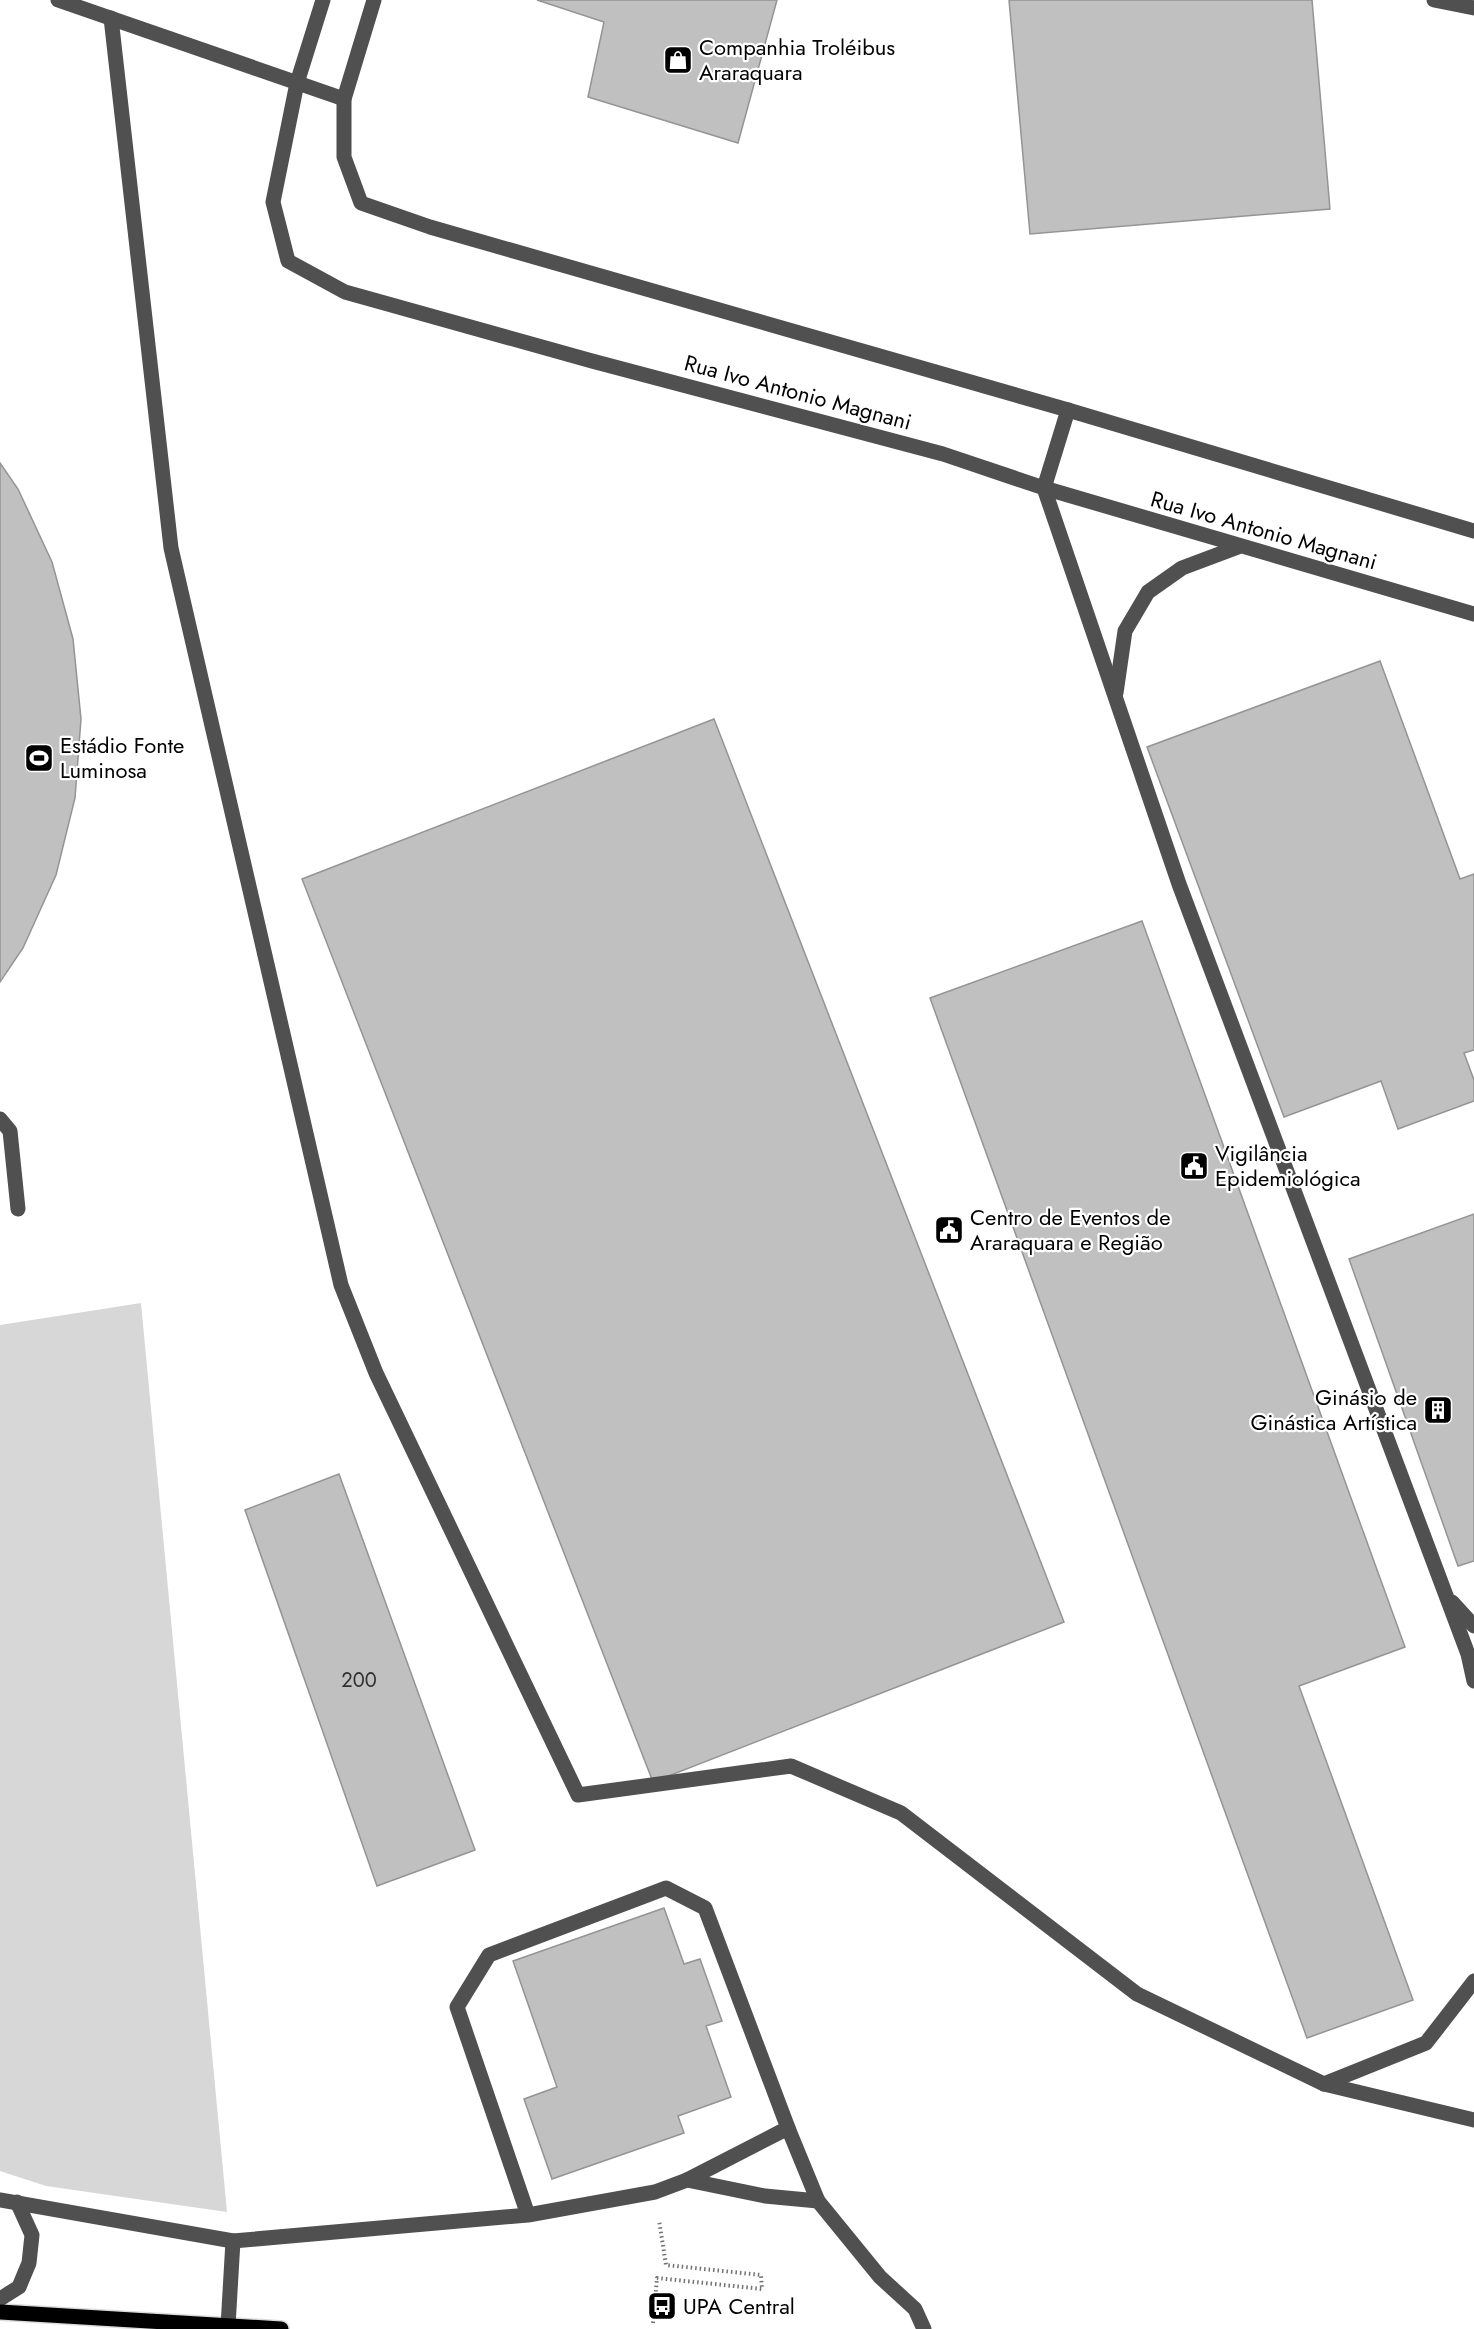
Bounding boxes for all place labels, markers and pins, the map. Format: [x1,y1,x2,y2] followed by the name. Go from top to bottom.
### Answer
[699,31,895,88] place label: Companhia Troléibus Araraquara
[662,44,694,76] shop icon: Companhia Troléibus Araraquara
[60,729,184,786] place label: Estádio Fonte Luminosa
[23,742,55,774] sports icon: Estádio Fonte Luminosa
[1215,1137,1361,1194] place label: Vigilância Epidemiológica
[1178,1150,1210,1182] public building icon: Vigilância Epidemiológica
[970,1201,1171,1258] place label: Centro de Eventos de Araraquara e Região
[933,1214,965,1246] public building icon: Centro de Eventos de Araraquara e Região
[1250,1381,1417,1438] place label: Ginásio de Ginástica Artística
[1422,1394,1454,1426] building icon: Ginásio de Ginástica Artística
[646,2290,678,2322] bus stop icon: UPA Central
[683,2290,795,2322] place label: UPA Central

